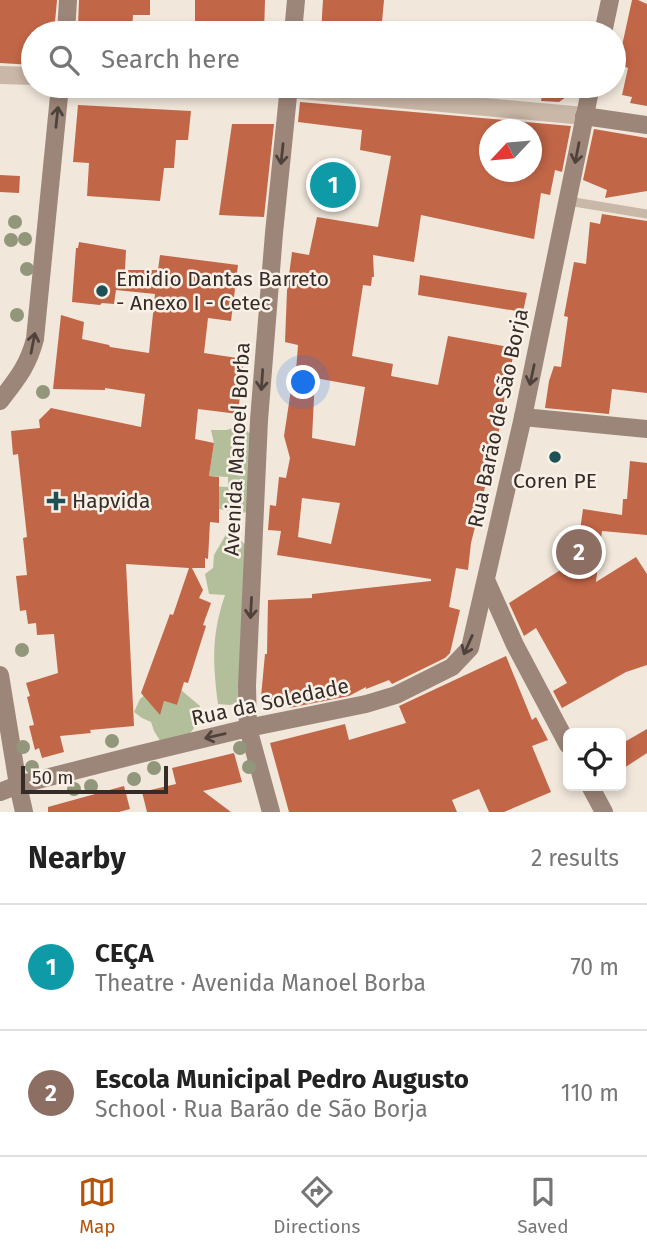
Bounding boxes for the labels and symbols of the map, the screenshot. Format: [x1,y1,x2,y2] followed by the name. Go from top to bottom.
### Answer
[51,106,64,129] one-way arrow
[479,119,542,182] north arrow
[570,141,583,164] one-way arrow
[275,142,288,164] one-way arrow
[310,159,356,211] pin: 1
[116,266,329,316] place label: Emidio Dantas Barreto - Anexo I - Cetec
[94,283,110,299] marker: Emidio Dantas Barreto - Anexo I - Cetec
[462,306,534,530] street label: Rua Barão de São Borja
[27,332,41,355] one-way arrow
[218,342,256,556] street label: Avenida Manoel Borba
[524,363,538,386] one-way arrow
[286,365,320,399] your location
[256,369,269,392] one-way arrow
[547,449,563,465] marker: Coren PE
[513,468,597,494] place label: Coren PE
[72,488,150,514] place label: Hapvida
[46,491,66,511] marker: Hapvida
[556,526,602,578] pin: 2
[245,596,258,619] one-way arrow
[461,635,474,656] one-way arrow
[189,673,351,731] street label: Rua da Soledade
[204,730,227,743] one-way arrow
[21,763,168,795] scale bar

